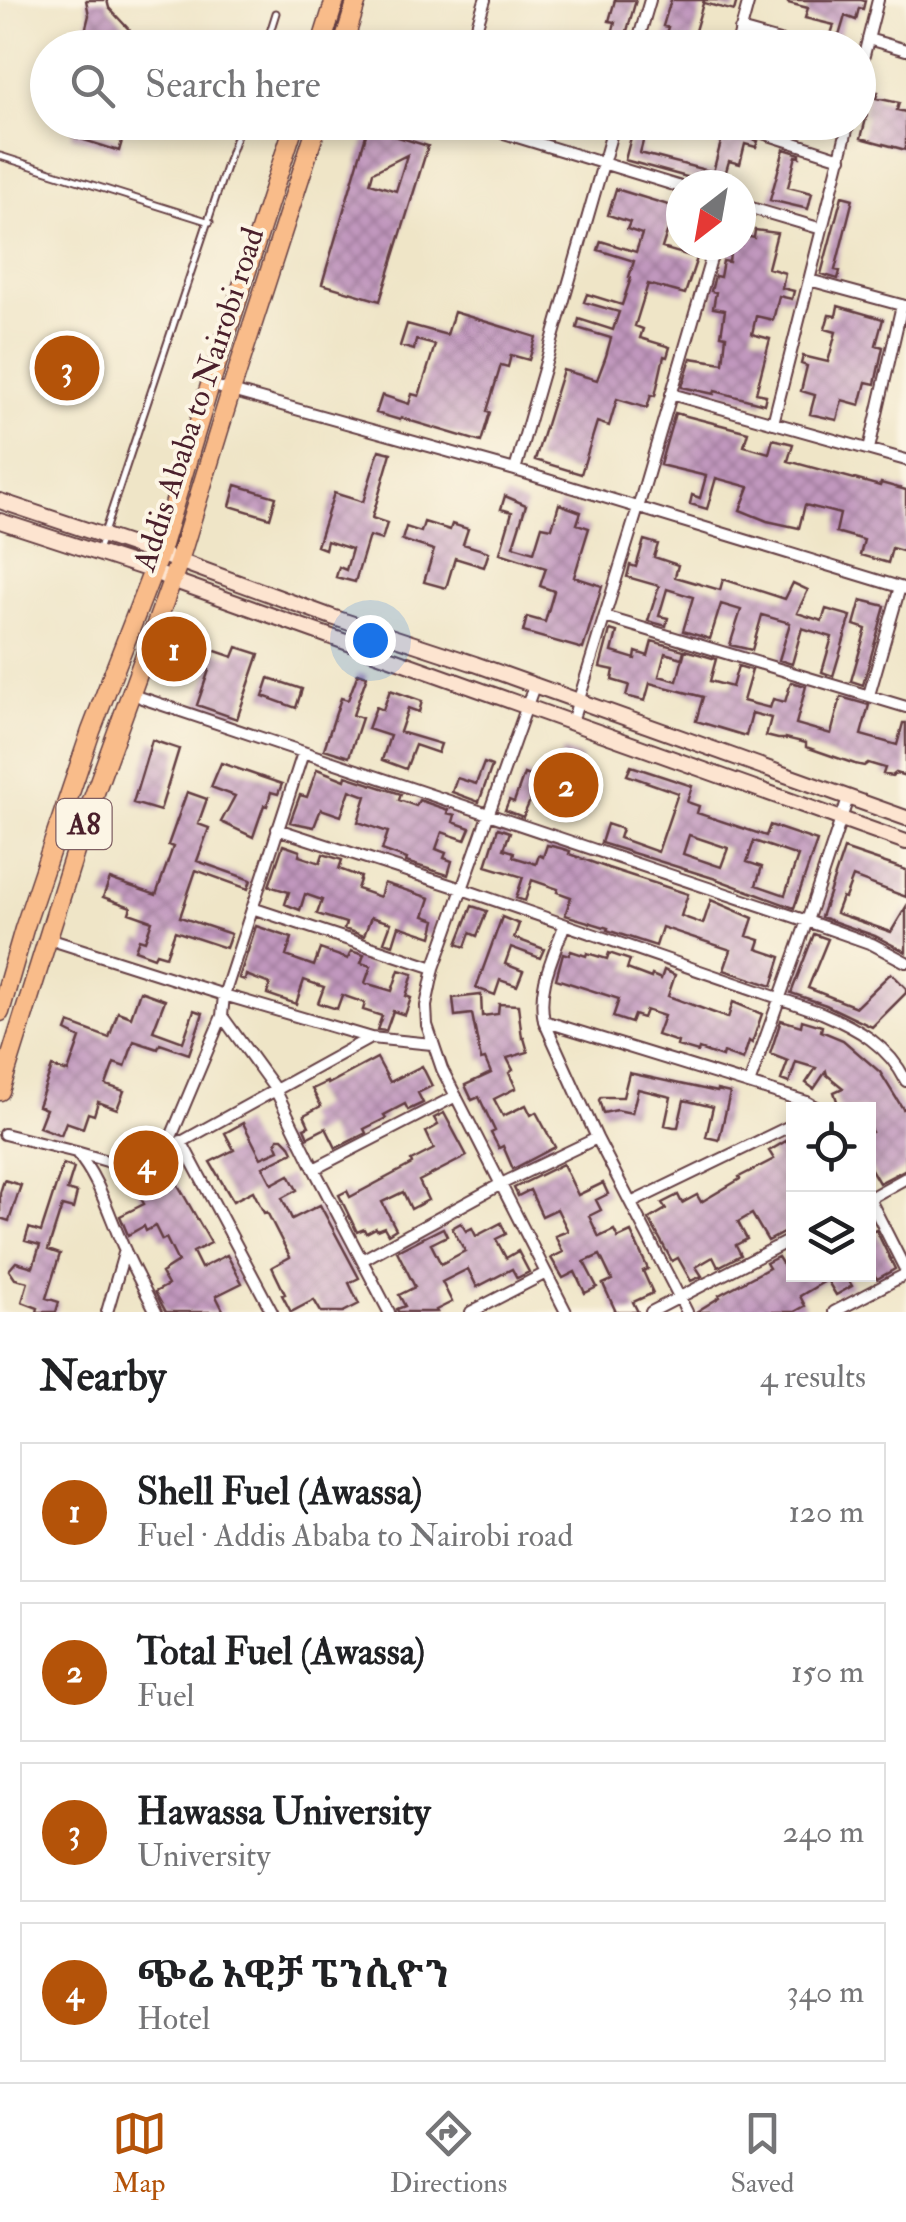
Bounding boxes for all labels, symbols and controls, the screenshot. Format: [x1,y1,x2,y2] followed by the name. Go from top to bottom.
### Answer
[30,30,876,140] search box
[65,58,120,113] icon: search
[145,61,321,109] text: Search here
[666,170,756,260] north arrow
[124,222,274,577] street label: Addis Ababa to Nairobi road
[34,330,100,406] pin: 3
[142,612,206,686] pin: 1
[345,615,396,666] your location
[534,748,598,822] pin: 2
[56,799,112,849] road number: A8
[786,1102,876,1282] map controls
[786,1102,876,1192] button: locate
[114,1126,178,1200] pin: 4
[786,1192,876,1282] button: layers
[40,1351,166,1403] text: Nearby
[760,1357,866,1397] text: 4 results
[137,1468,422,1516] text: Shell Fuel (Awassa)
[69,1492,80,1532] text: 1
[788,1492,864,1532] text: 120 m
[137,1516,573,1556] text: Fuel · Addis Ababa to Nairobi road
[137,1628,425,1676] text: Total Fuel (Awassa)
[66,1652,83,1692] text: 2
[791,1652,864,1692] text: 150 m
[137,1676,194,1716] text: Fuel
[137,1788,430,1836] text: Hawassa University
[68,1812,81,1852] text: 3
[783,1812,864,1852] text: 240 m
[137,1836,270,1876] text: University
[137,1951,449,1999] text: ጭሬ አዊቻ ፔንሲዮን
[66,1972,83,2012] text: 4
[787,1972,864,2012] text: 340 m
[137,1999,210,2039] text: Hotel
[112,2106,167,2201] tab: Map
[390,2106,507,2201] tab: Directions
[730,2106,794,2201] tab: Saved

